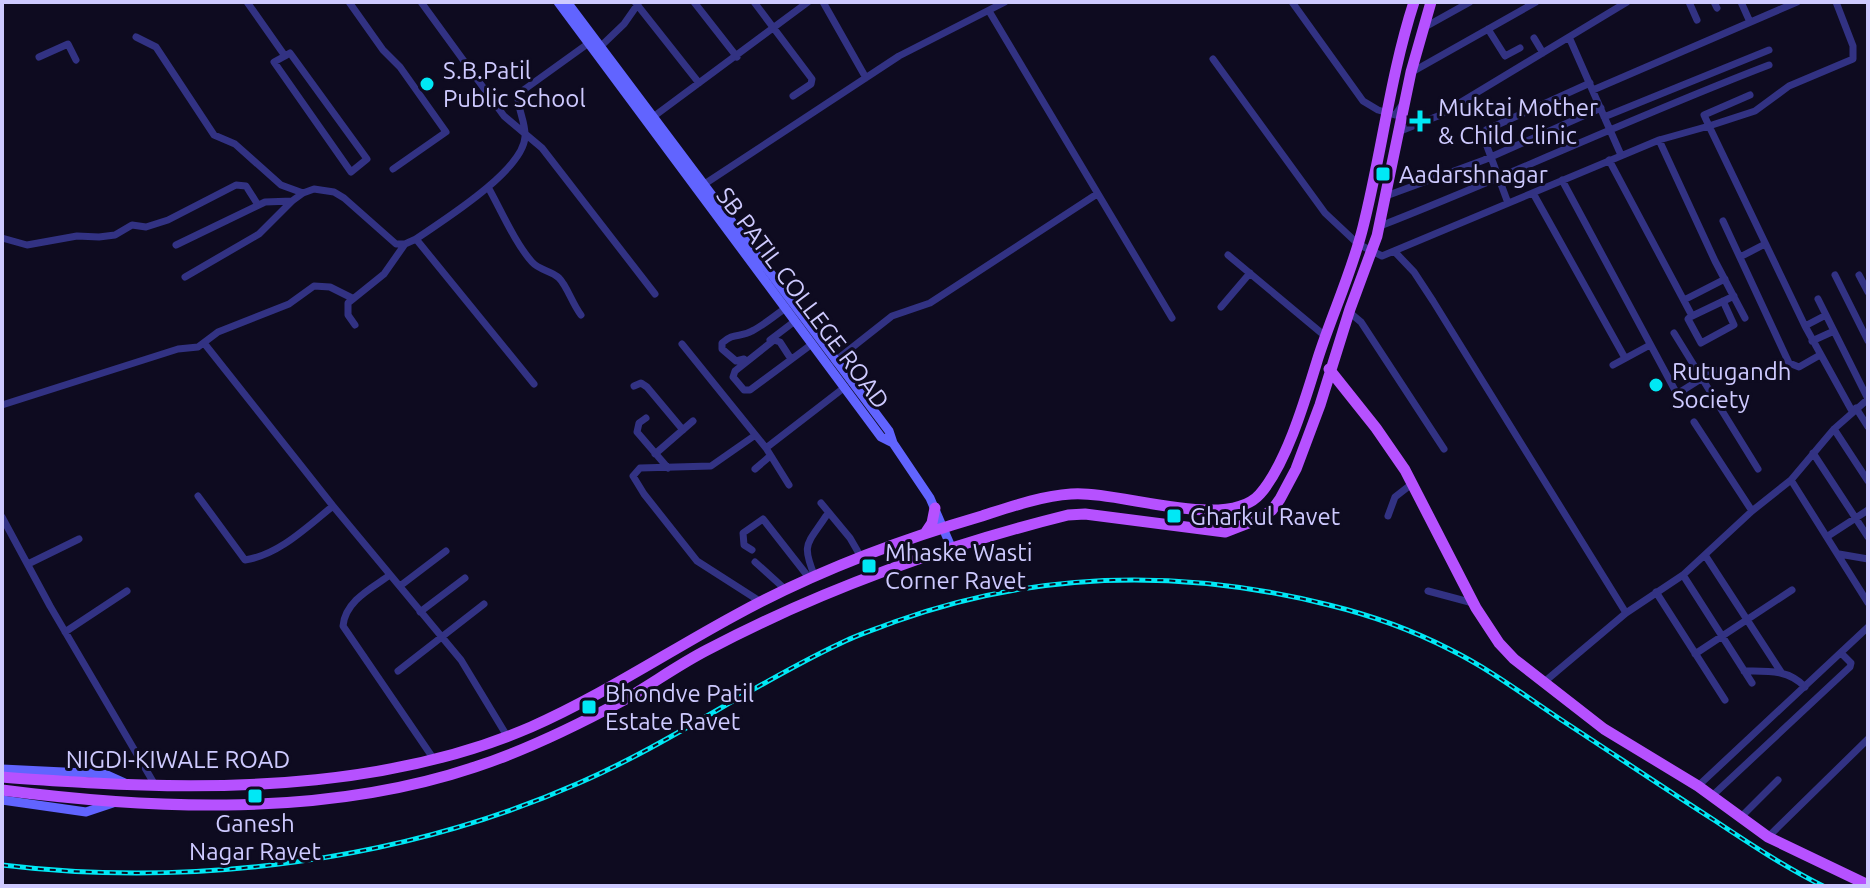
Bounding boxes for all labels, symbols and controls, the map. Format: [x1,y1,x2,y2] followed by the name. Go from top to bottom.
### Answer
[443,57,586,112] place label: S.B.Patil Public School
[418,75,436,93] marker: S.B.Patil Public School
[1438,94,1598,149] place label: Muktai Mother & Child Clinic
[1409,110,1431,132] marker: Muktai Mother & Child Clinic
[1399,161,1548,188] place label: Aadarshnagar
[1374,165,1392,183] marker: Aadarshnagar
[711,182,895,414] street label: SB PATIL COLLEGE ROAD
[1672,358,1791,413] place label: Rutugandh Society
[1647,376,1665,394] marker: Rutugandh Society
[1190,503,1341,530] place label: Gharkul Ravet
[1165,507,1183,525] marker: Gharkul Ravet
[885,539,1033,594] place label: Mhaske Wasti Corner Ravet
[860,557,878,575] marker: Mhaske Wasti Corner Ravet
[605,680,754,735] place label: Bhondve Patil Estate Ravet
[580,698,598,716] marker: Bhondve Patil Estate Ravet
[66,746,290,773] street label: NIGDI-KIWALE ROAD
[246,787,264,805] marker: Ganesh Nagar Ravet
[189,810,321,865] place label: Ganesh Nagar Ravet

